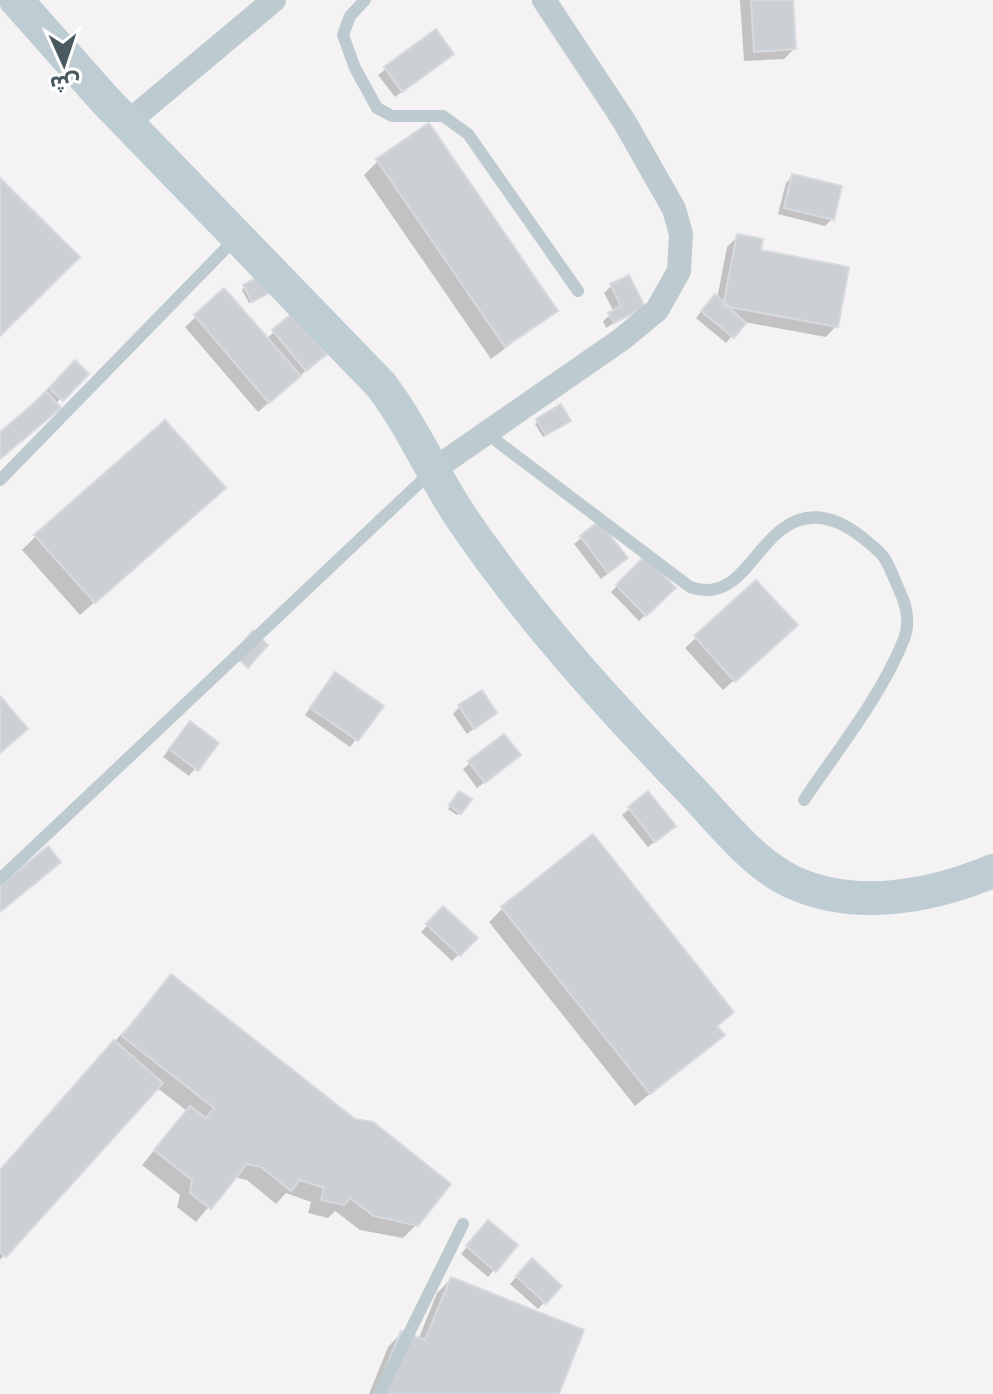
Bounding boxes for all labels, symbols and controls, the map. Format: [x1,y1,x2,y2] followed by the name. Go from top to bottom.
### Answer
[24,24,104,104] north arrow
[49,70,81,99] text: ش

